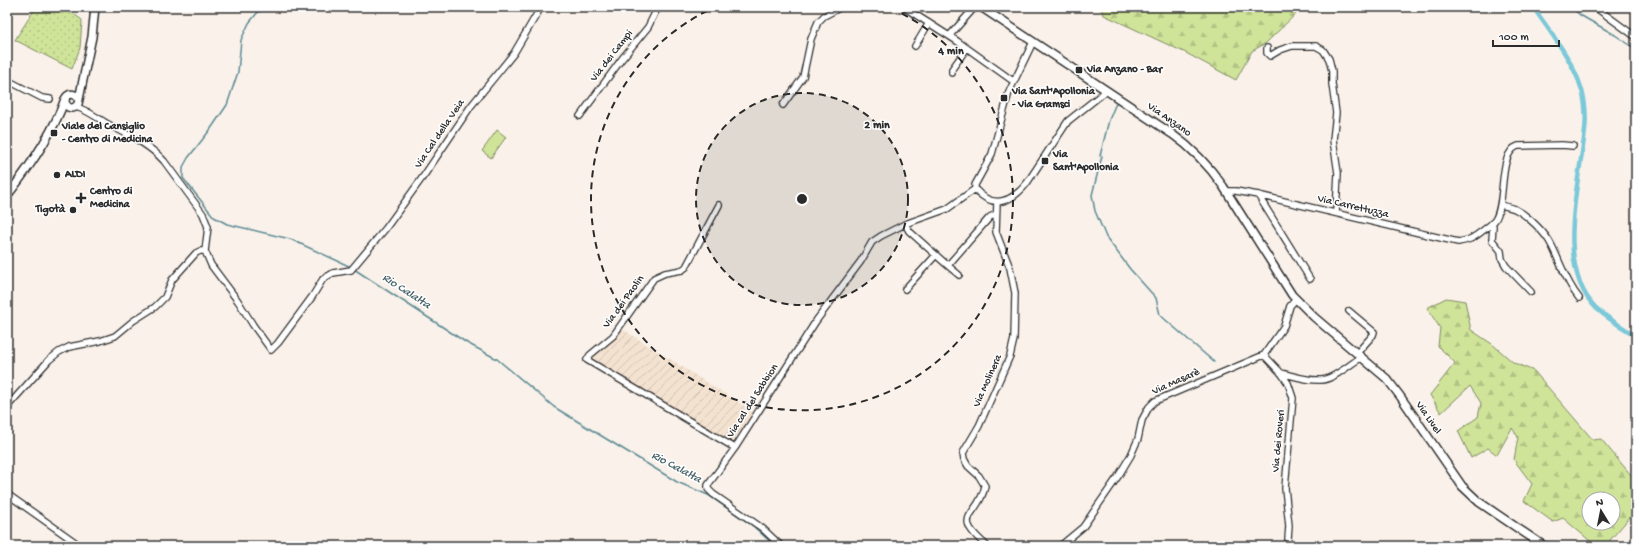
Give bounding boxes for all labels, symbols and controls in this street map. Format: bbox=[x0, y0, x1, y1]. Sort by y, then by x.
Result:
scale bar bbox=[1493, 22, 1559, 48]
street label: Via dei Campi bbox=[588, 28, 636, 85]
text: 100 m bbox=[1498, 31, 1529, 45]
text: 4 min bbox=[937, 45, 964, 59]
place label: Via Anzano - Bar bbox=[1086, 64, 1163, 76]
marker: Via Anzano - Bar bbox=[1074, 65, 1084, 75]
place label: Via Sant'Apollonia - Via Gramsci bbox=[1011, 85, 1096, 111]
marker: Via Sant'Apollonia - Via Gramsci bbox=[999, 93, 1009, 103]
street label: Via Cal della Veia bbox=[412, 97, 468, 171]
street label: Via Anzano bbox=[1144, 100, 1193, 140]
text: 2 min bbox=[864, 119, 890, 133]
place label: Viale del Cansiglio - Centro di Medicina bbox=[61, 121, 154, 146]
marker: Viale del Cansiglio - Centro di Medicina bbox=[49, 128, 59, 138]
place label: Via Sant'Apollonia bbox=[1052, 149, 1119, 174]
marker: Via Sant'Apollonia bbox=[1040, 156, 1050, 166]
place label: ALDI bbox=[64, 169, 86, 181]
marker: ALDI bbox=[52, 170, 62, 180]
place label: Centro di Medicina bbox=[89, 185, 133, 211]
marker: Centro di Medicina bbox=[75, 192, 87, 204]
centre of rings bbox=[795, 192, 809, 206]
street label: Via Carrettuzza bbox=[1315, 193, 1391, 221]
place label: Tigotà bbox=[35, 203, 66, 217]
marker: Tigotà bbox=[68, 205, 78, 215]
water label: Rio Calalta bbox=[379, 271, 434, 313]
street label: Via dei Paolin bbox=[600, 273, 648, 332]
street label: Via Molinera bbox=[971, 352, 1005, 410]
street label: Via cal del Sabbion bbox=[724, 361, 782, 441]
street label: Via Masarè bbox=[1149, 366, 1202, 398]
street label: Via Livel bbox=[1412, 399, 1444, 437]
street label: Via dei Roveri bbox=[1270, 409, 1288, 474]
water label: Rio Calalta bbox=[649, 449, 705, 488]
north arrow bbox=[1581, 491, 1621, 531]
text: N bbox=[1595, 497, 1604, 510]

